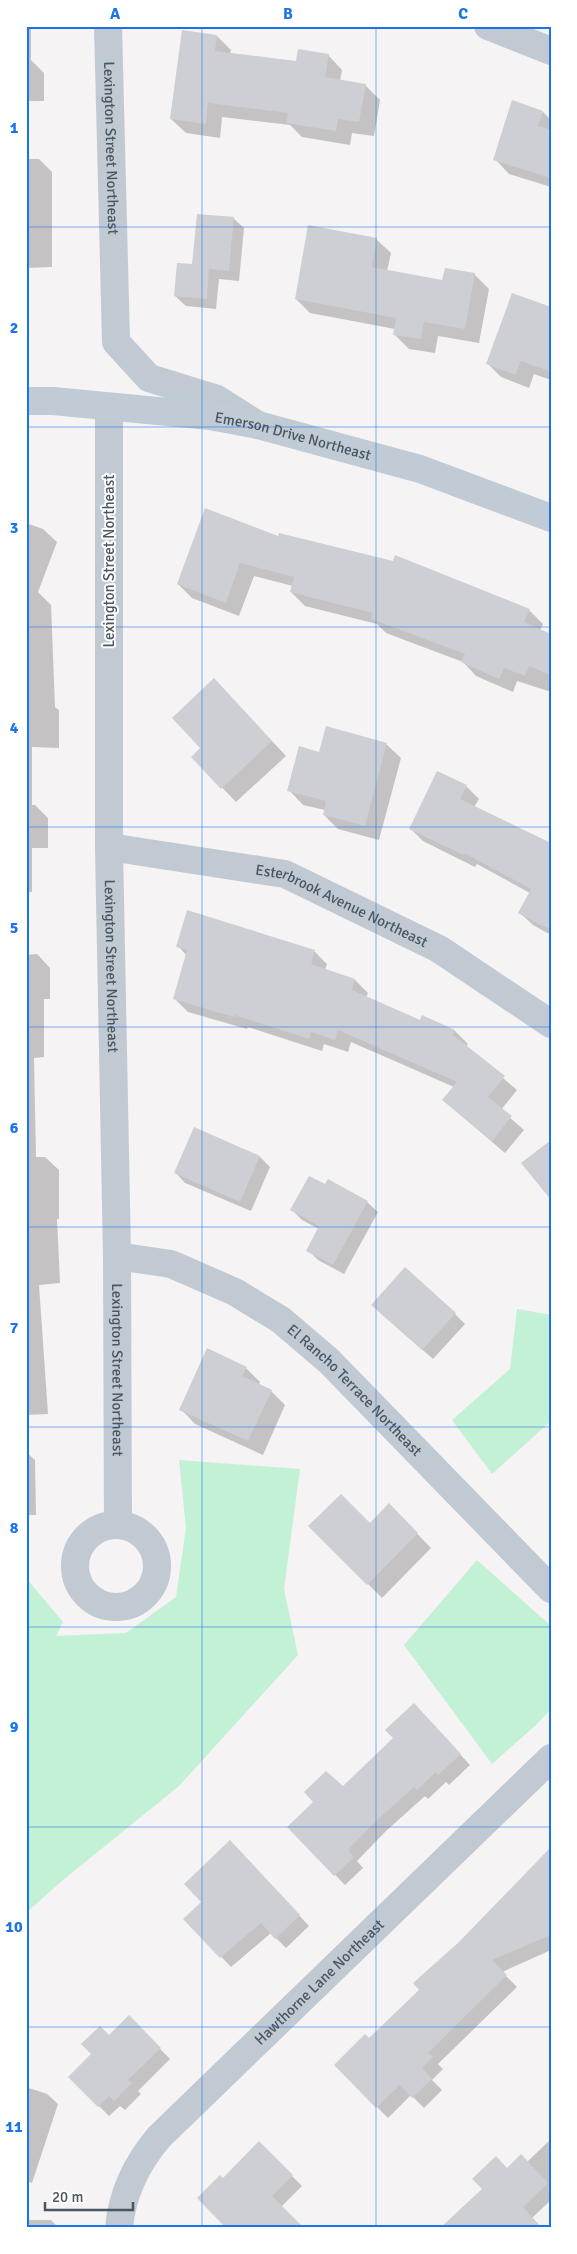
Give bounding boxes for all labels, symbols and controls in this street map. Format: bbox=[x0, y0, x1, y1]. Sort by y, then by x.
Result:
text: A bbox=[110, 4, 121, 24]
text: B bbox=[283, 4, 293, 24]
text: C bbox=[458, 4, 468, 24]
street label: Lexington Street Northeast bbox=[100, 61, 122, 235]
text: 1 bbox=[10, 118, 19, 138]
text: 2 bbox=[10, 318, 18, 338]
street label: Emerson Drive Northeast bbox=[213, 408, 373, 464]
street label: Lexington Street Northeast bbox=[100, 474, 118, 648]
text: 3 bbox=[10, 518, 18, 538]
text: 4 bbox=[10, 718, 19, 738]
street label: Esterbrook Avenue Northeast bbox=[254, 861, 431, 951]
street label: Lexington Street Northeast bbox=[101, 879, 122, 1053]
text: 5 bbox=[10, 918, 18, 938]
text: 6 bbox=[10, 1118, 19, 1138]
street label: Lexington Street Northeast bbox=[108, 1283, 127, 1457]
text: 7 bbox=[10, 1318, 19, 1338]
street label: El Rancho Terrace Northeast bbox=[283, 1320, 426, 1460]
text: 8 bbox=[10, 1518, 19, 1538]
text: 9 bbox=[10, 1717, 19, 1737]
street label: Hawthorne Lane Northeast bbox=[251, 1915, 388, 2049]
text: 10 bbox=[5, 1917, 23, 1937]
text: 11 bbox=[5, 2117, 23, 2137]
scale bar bbox=[45, 2179, 132, 2211]
text: 20 m bbox=[52, 2188, 83, 2206]

